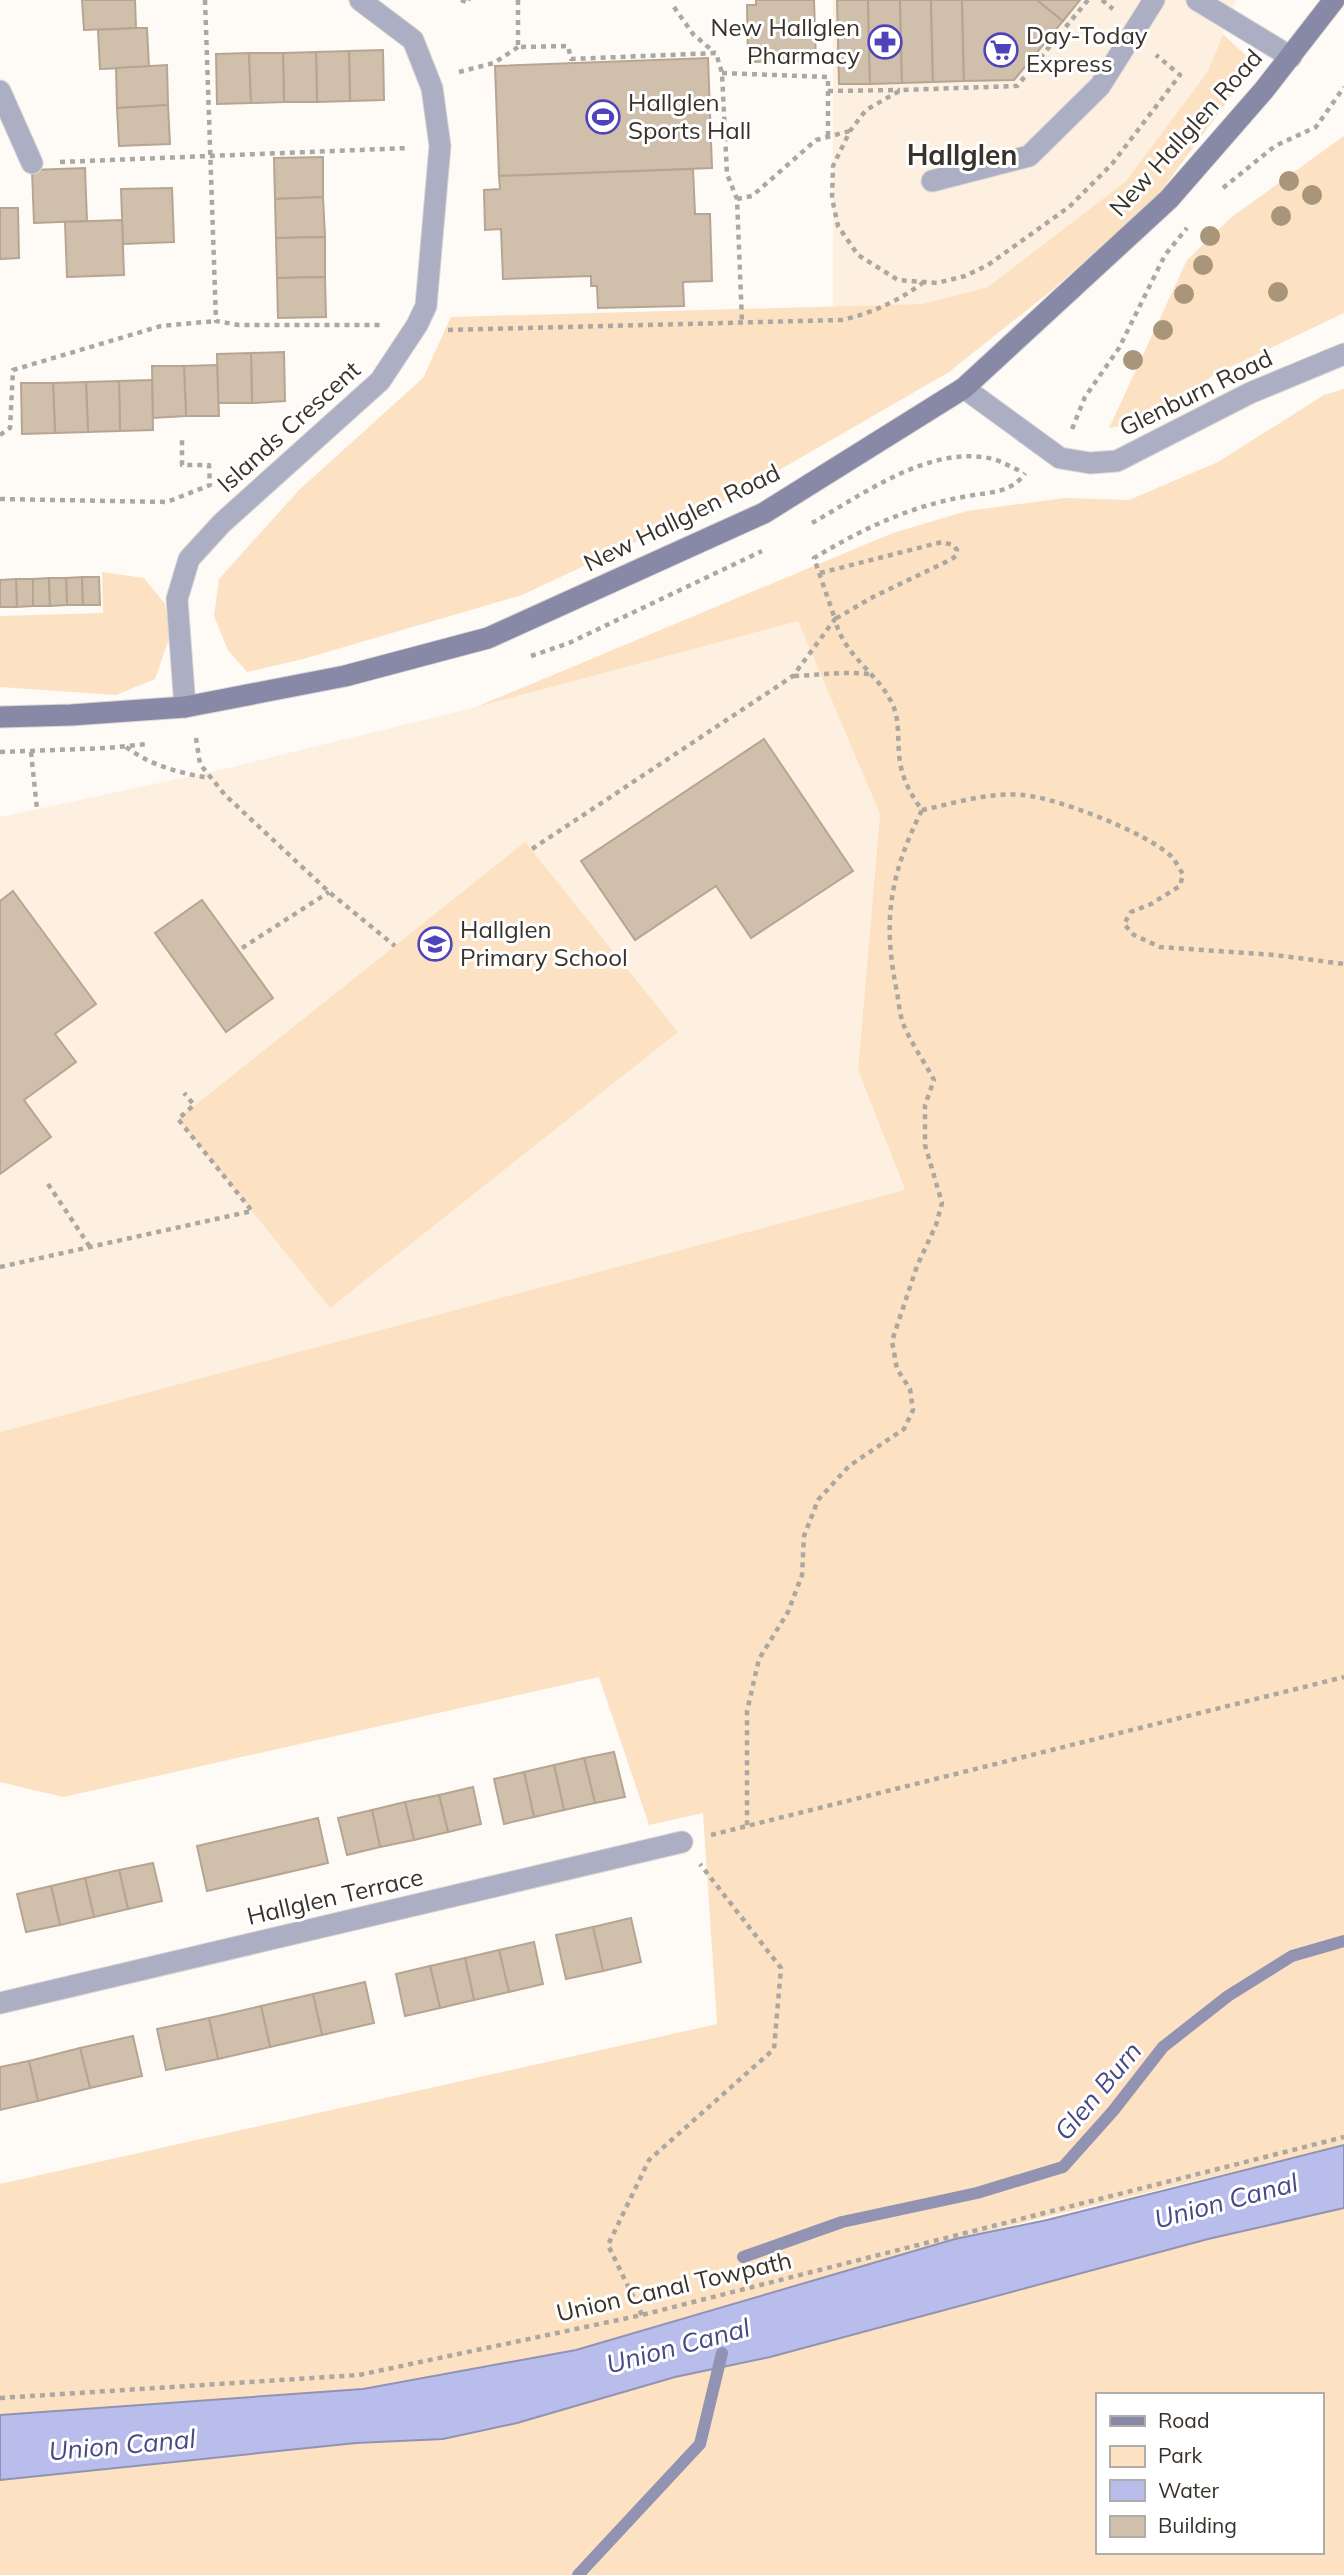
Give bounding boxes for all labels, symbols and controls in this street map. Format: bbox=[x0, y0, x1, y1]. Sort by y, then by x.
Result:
place label: New Hallglen Pharmacy bbox=[711, 12, 860, 70]
place label: Day-Today Express bbox=[1026, 20, 1148, 78]
pharmacy icon: New Hallglen Pharmacy bbox=[866, 23, 904, 61]
supermarket icon: Day-Today Express bbox=[982, 31, 1020, 69]
street label: New Hallglen Road bbox=[1102, 43, 1268, 222]
place label: Hallglen Sports Hall bbox=[628, 87, 751, 145]
sports icon: Hallglen Sports Hall bbox=[584, 98, 622, 136]
district label: Hallglen bbox=[907, 137, 1017, 172]
street label: Glenburn Road bbox=[1114, 342, 1277, 442]
street label: Islands Crescent bbox=[211, 354, 366, 498]
street label: New Hallglen Road bbox=[579, 457, 785, 578]
place label: Hallglen Primary School bbox=[460, 914, 628, 972]
school or university icon: Hallglen Primary School bbox=[416, 925, 454, 963]
street label: Hallglen Terrace bbox=[244, 1861, 426, 1931]
water label: Glen Burn bbox=[1047, 2035, 1148, 2147]
water label: Union Canal bbox=[1150, 2165, 1302, 2236]
street label: Union Canal Towpath bbox=[553, 2244, 794, 2328]
water label: Union Canal bbox=[602, 2310, 754, 2381]
legend bbox=[1096, 2393, 1323, 2554]
text: Road bbox=[1158, 2407, 1209, 2433]
water label: Union Canal bbox=[47, 2422, 198, 2467]
text: Park bbox=[1158, 2442, 1202, 2468]
text: Water bbox=[1158, 2477, 1219, 2503]
text: Building bbox=[1158, 2512, 1237, 2538]

